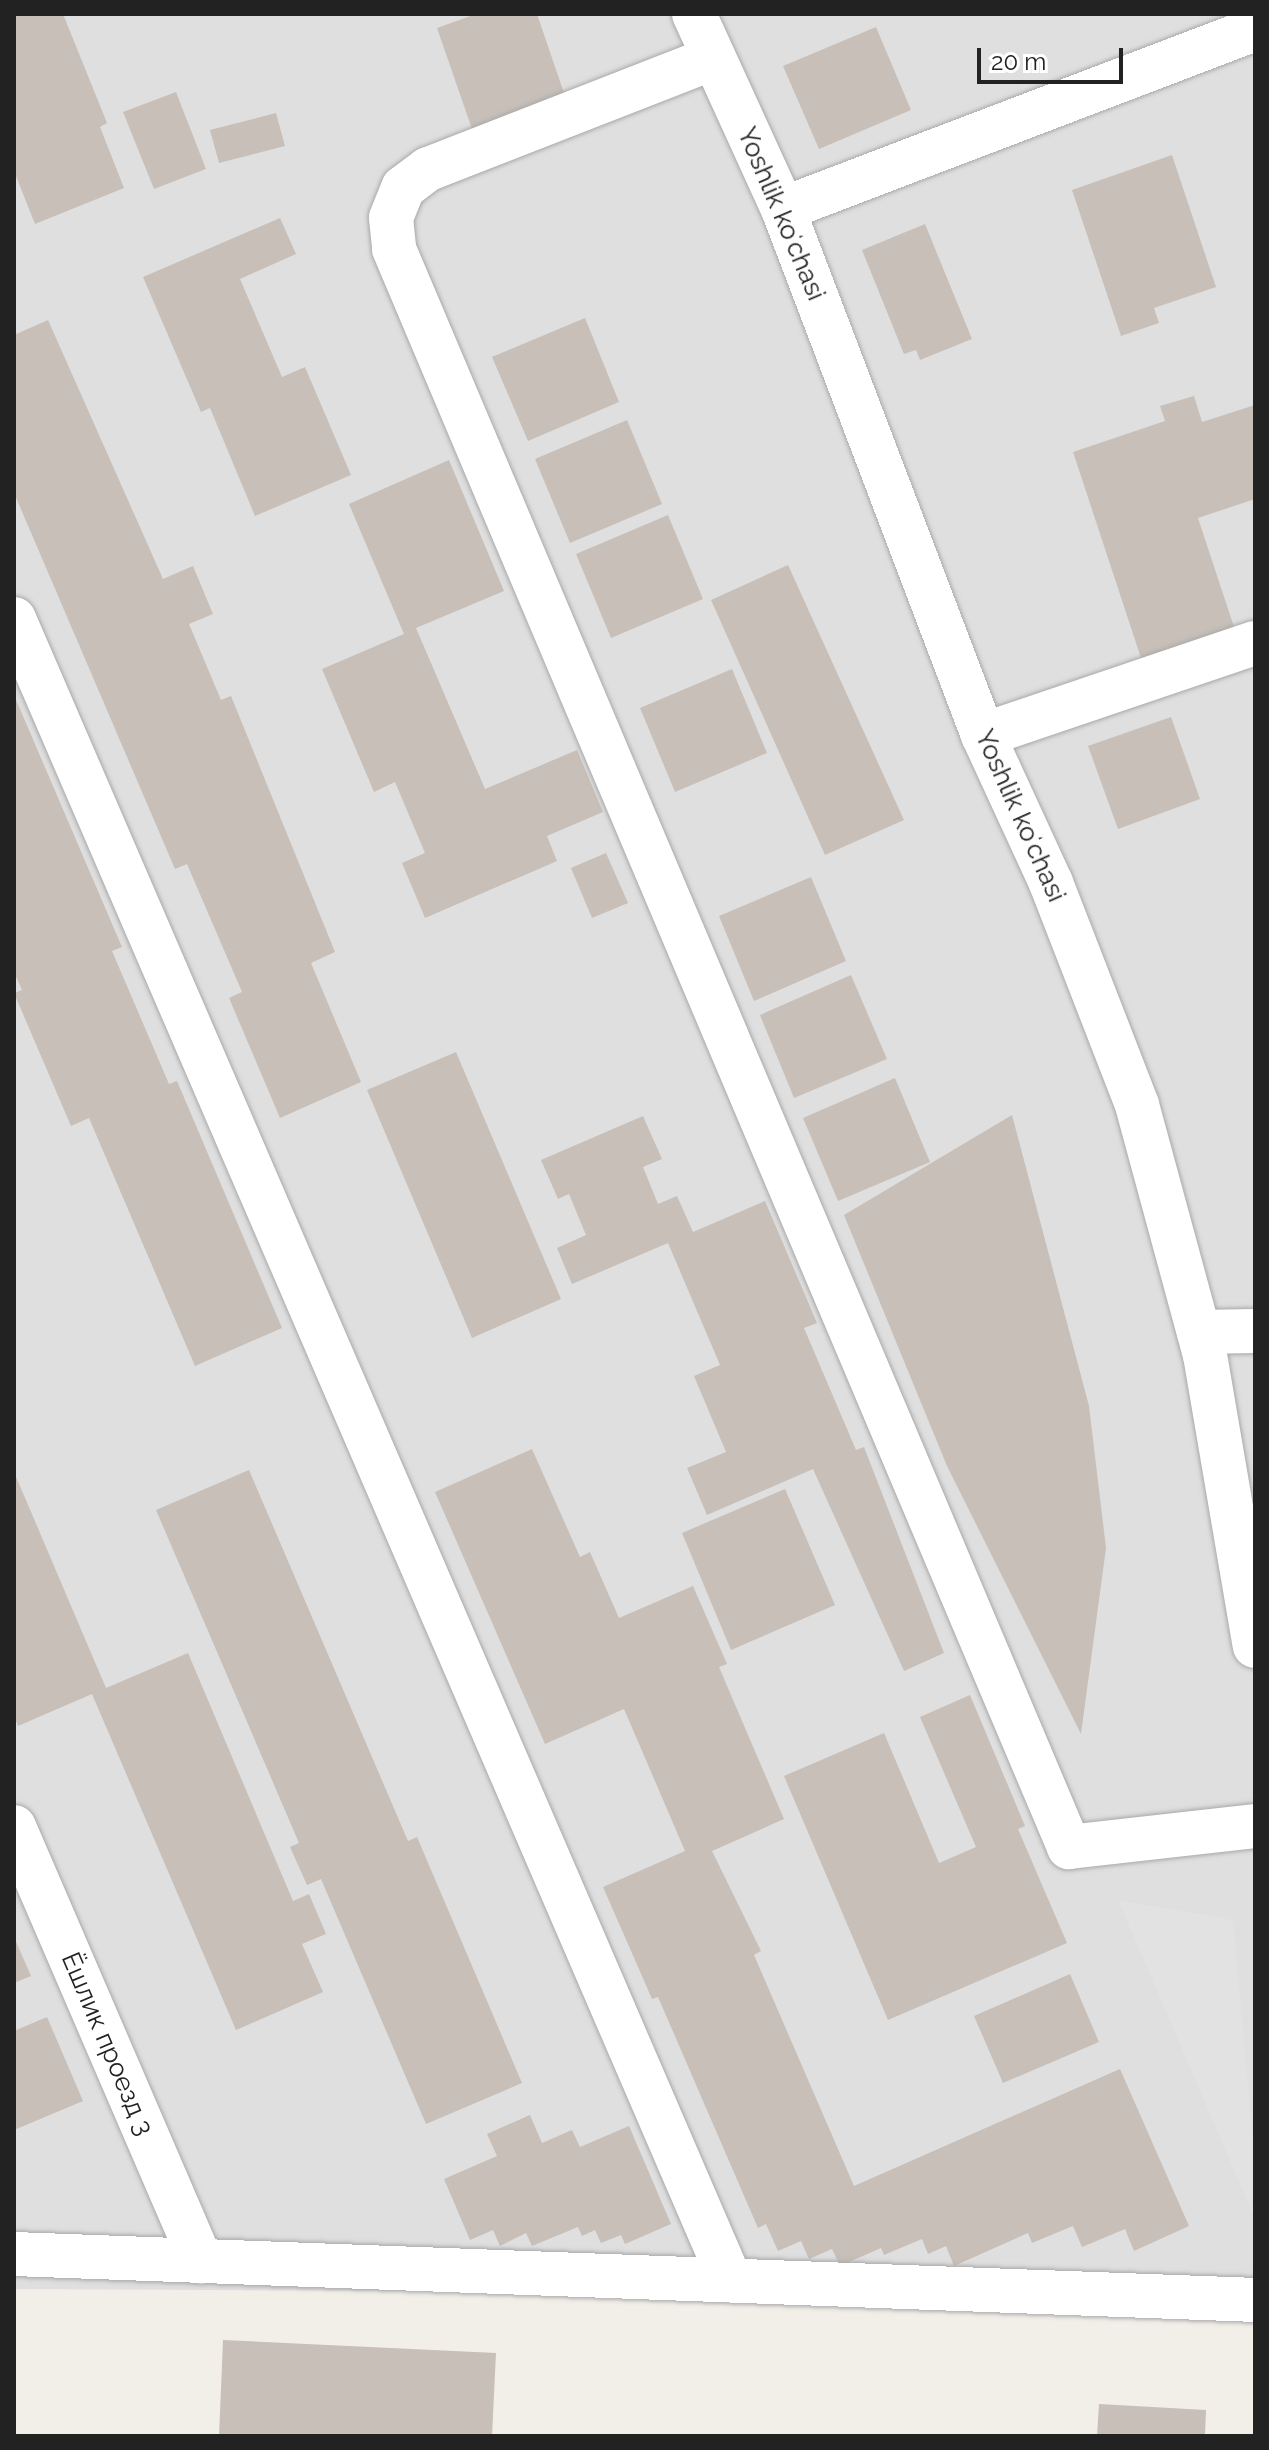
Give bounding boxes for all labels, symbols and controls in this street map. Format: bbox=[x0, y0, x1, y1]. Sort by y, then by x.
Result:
scale bar bbox=[981, 32, 1127, 82]
text: 20 m bbox=[991, 47, 1046, 76]
street label: Yoshlik koʻchasi bbox=[730, 123, 832, 305]
street label: Yoshlik koʻchasi bbox=[968, 725, 1072, 907]
street label: Ёшлик проезд 3 bbox=[54, 1948, 160, 2140]

